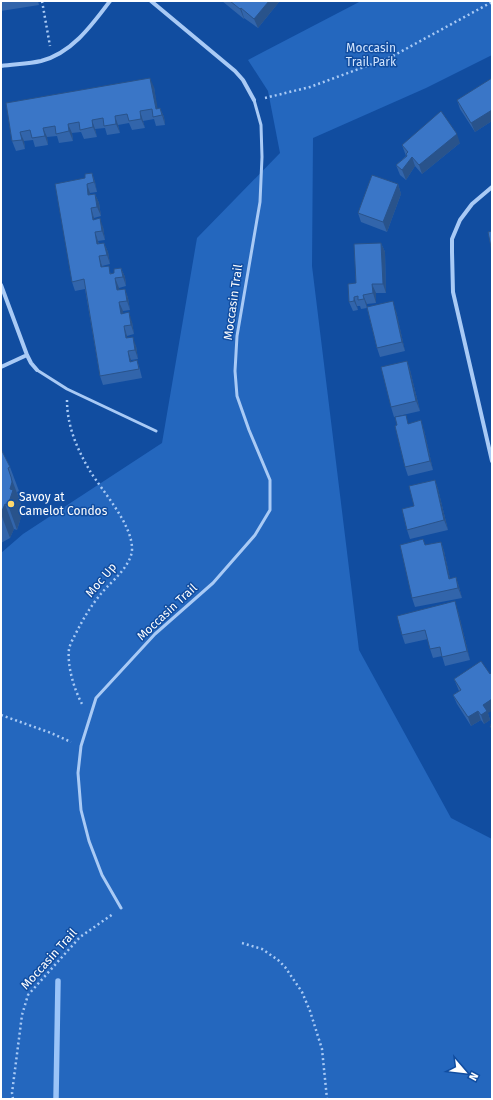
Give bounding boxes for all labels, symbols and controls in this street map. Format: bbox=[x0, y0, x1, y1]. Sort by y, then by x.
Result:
park label: Moccasin Trail Park bbox=[346, 41, 397, 69]
street label: Moccasin Trail bbox=[221, 263, 245, 341]
place label: Savoy at Camelot Condos bbox=[19, 490, 108, 518]
marker: Savoy at Camelot Condos bbox=[6, 499, 16, 509]
street label: Moc Up bbox=[83, 560, 119, 600]
street label: Moccasin Trail bbox=[134, 580, 200, 643]
street label: Moccasin Trail bbox=[18, 926, 80, 992]
north arrow bbox=[445, 1052, 485, 1092]
text: N bbox=[466, 1070, 481, 1083]

